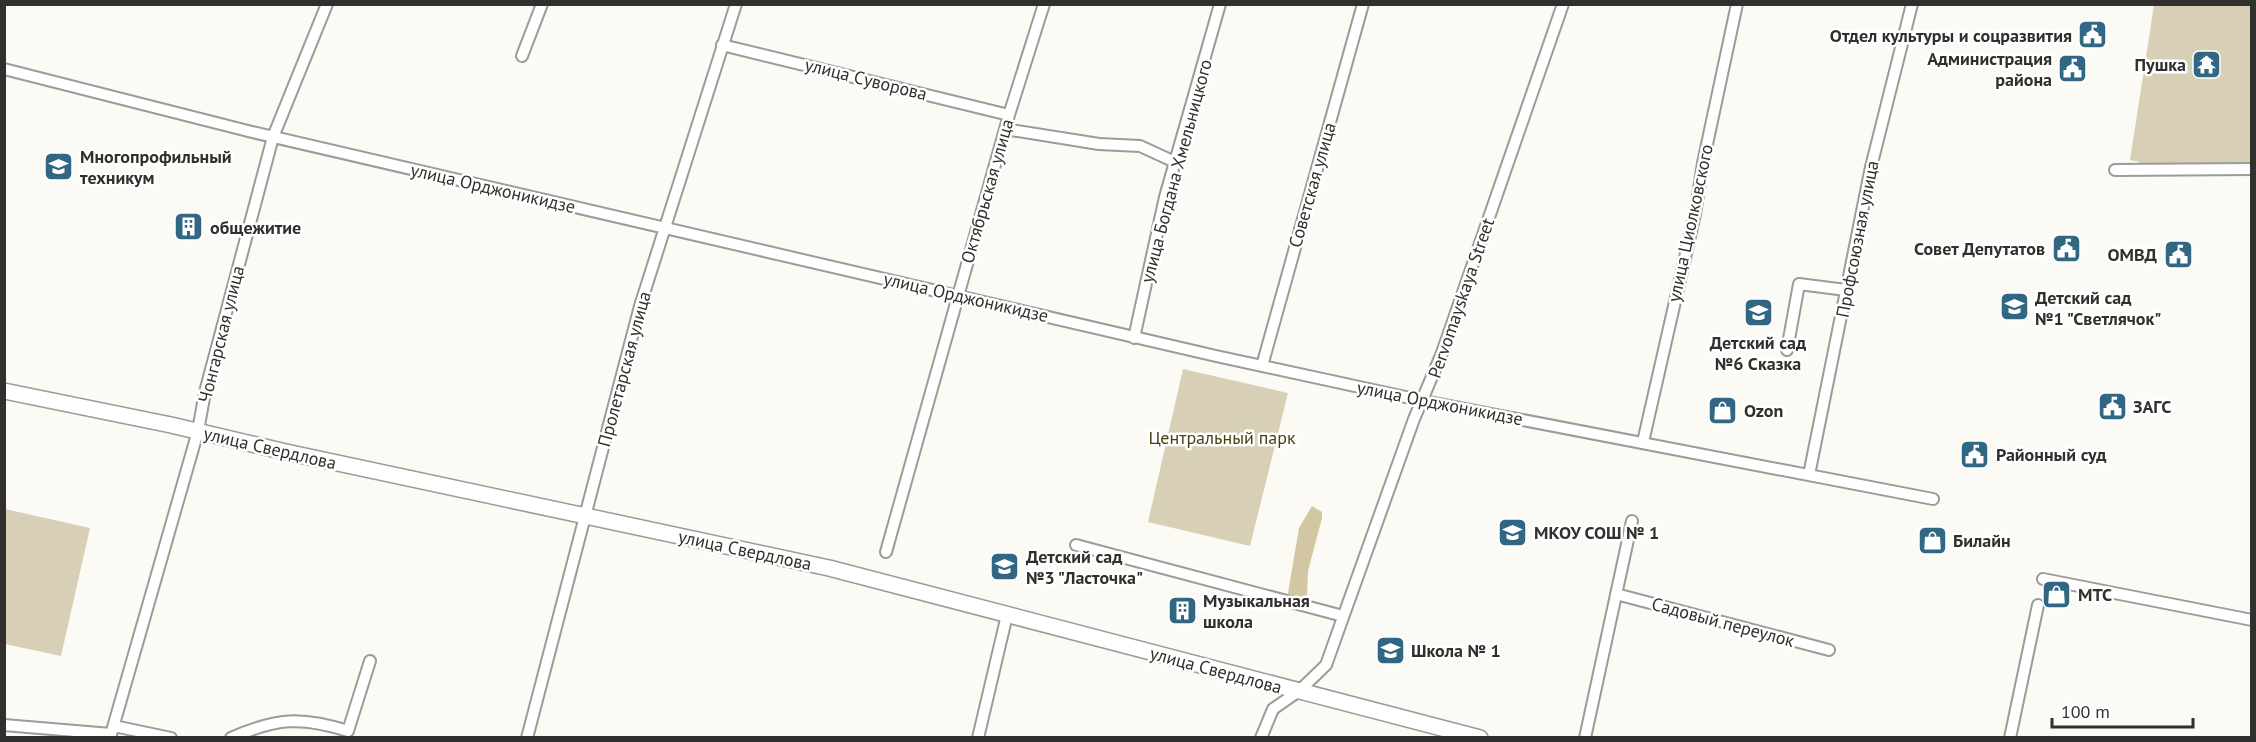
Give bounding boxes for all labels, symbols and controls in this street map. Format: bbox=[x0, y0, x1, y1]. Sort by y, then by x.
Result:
public building icon: Отдел культуры и соцразвития bbox=[2077, 19, 2109, 51]
place label: Отдел культуры и соцразвития bbox=[1830, 24, 2072, 47]
place label: Администрация района bbox=[1927, 47, 2052, 91]
temple icon: Пушка bbox=[2191, 48, 2223, 80]
public building icon: Администрация района bbox=[2057, 52, 2089, 84]
street label: улица Суворова bbox=[803, 53, 929, 105]
place label: Пушка bbox=[2135, 53, 2186, 76]
street label: улица Богдана Хмельницкого bbox=[1135, 57, 1217, 285]
street label: Октябрьская улица bbox=[955, 116, 1019, 266]
street label: Советская улица bbox=[1283, 120, 1341, 250]
street label: улица Циолковского bbox=[1662, 142, 1718, 304]
place label: Многопрофильный техникум bbox=[80, 145, 232, 189]
school or university icon: Многопрофильный техникум bbox=[43, 150, 75, 182]
street label: улица Орджоникидзе bbox=[408, 158, 578, 218]
street label: Профсоюзная улица bbox=[1830, 158, 1884, 320]
building icon: общежитие bbox=[173, 211, 205, 243]
street label: Pervomayskaya Street bbox=[1423, 215, 1499, 381]
place label: общежитие bbox=[210, 216, 301, 239]
public building icon: Совет Депутатов bbox=[2050, 232, 2082, 264]
place label: Совет Депутатов bbox=[1914, 237, 2045, 260]
public building icon: ОМВД bbox=[2162, 238, 2194, 270]
place label: ОМВД bbox=[2107, 243, 2158, 266]
street label: Чонгарская улица bbox=[193, 263, 249, 405]
street label: улица Орджоникидзе bbox=[881, 267, 1051, 327]
place label: Детский сад №1 "Светлячок" bbox=[2035, 286, 2162, 330]
street label: Пролетарская улица bbox=[592, 289, 656, 449]
school or university icon: Детский сад №1 "Светлячок" bbox=[1998, 291, 2030, 323]
school or university icon: Детский сад №6 Сказка bbox=[1742, 297, 1774, 329]
place label: Детский сад №6 Сказка bbox=[1710, 331, 1806, 375]
street label: улица Орджоникидзе bbox=[1355, 376, 1525, 430]
public building icon: ЗАГС bbox=[2096, 390, 2128, 422]
shop icon: Ozon bbox=[1707, 394, 1739, 426]
place label: ЗАГС bbox=[2133, 395, 2171, 418]
place label: Ozon bbox=[1744, 399, 1783, 422]
street label: улица Свердлова bbox=[201, 422, 339, 474]
park label: Центральный парк bbox=[1148, 426, 1296, 449]
public building icon: Районный суд bbox=[1959, 438, 1991, 470]
place label: Районный суд bbox=[1996, 443, 2106, 466]
school or university icon: МКОУ СОШ № 1 bbox=[1497, 516, 1529, 548]
place label: МКОУ СОШ № 1 bbox=[1534, 521, 1659, 544]
shop icon: Билайн bbox=[1916, 524, 1948, 556]
street label: улица Свердлова bbox=[676, 525, 814, 575]
place label: Билайн bbox=[1953, 529, 2011, 552]
place label: Детский сад №3 "Ласточка" bbox=[1026, 545, 1143, 589]
school or university icon: Детский сад №3 "Ласточка" bbox=[989, 550, 1021, 582]
shop icon: МТС bbox=[2041, 578, 2073, 610]
place label: МТС bbox=[2078, 583, 2112, 606]
place label: Музыкальная школа bbox=[1203, 589, 1310, 633]
street label: Садовый переулок bbox=[1649, 592, 1797, 652]
building icon: Музыкальная школа bbox=[1166, 594, 1198, 626]
school or university icon: Школа № 1 bbox=[1374, 634, 1406, 666]
place label: Школа № 1 bbox=[1411, 639, 1501, 662]
street label: улица Свердлова bbox=[1148, 641, 1284, 699]
scale bar bbox=[2052, 691, 2193, 729]
text: 100 m bbox=[2061, 700, 2110, 723]

